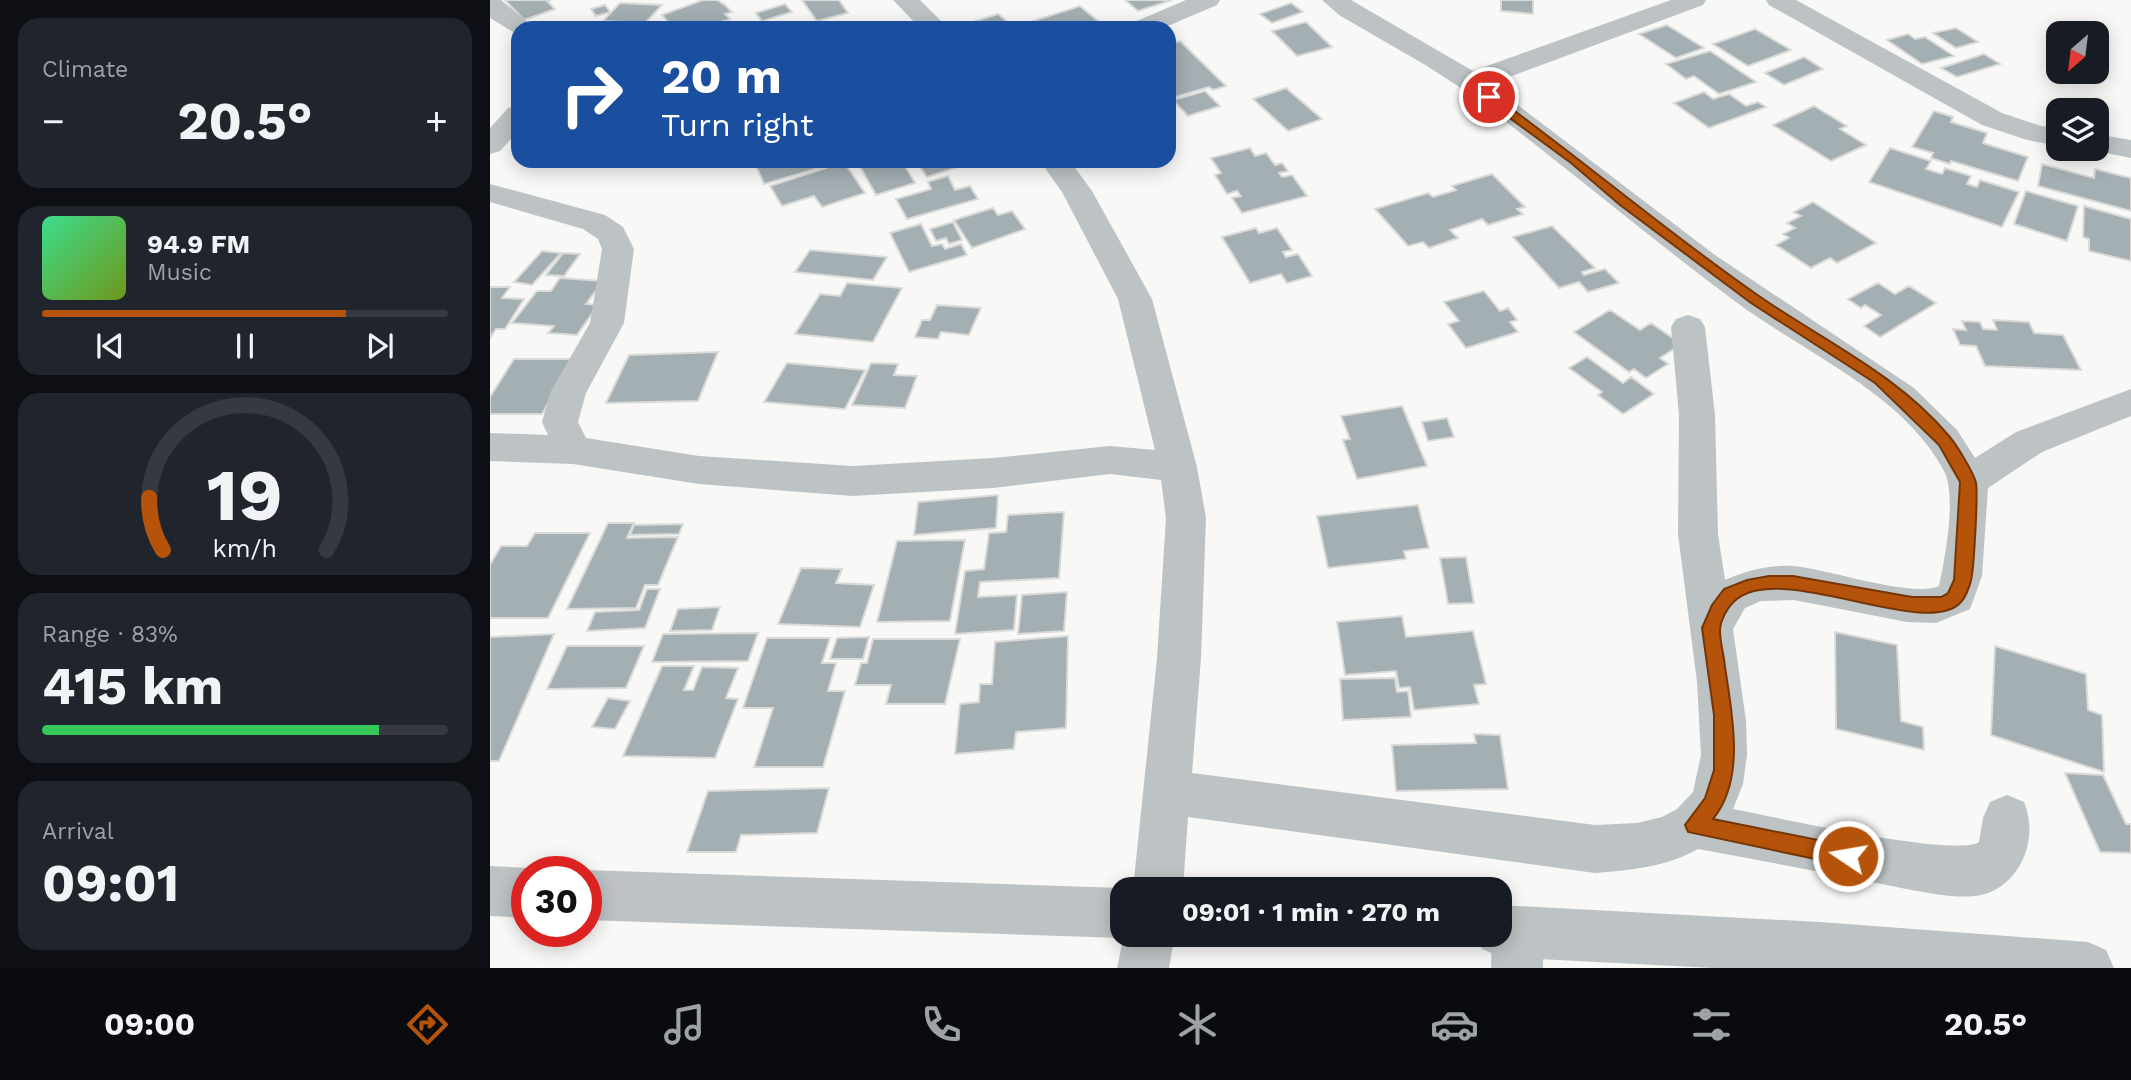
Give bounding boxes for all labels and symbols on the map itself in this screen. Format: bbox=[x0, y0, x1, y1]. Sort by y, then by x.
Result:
north arrow bbox=[2046, 21, 2109, 84]
pin bbox=[1459, 67, 1519, 127]
position arrow bbox=[1811, 819, 1885, 893]
speed limit sign: 30 bbox=[511, 856, 602, 947]

